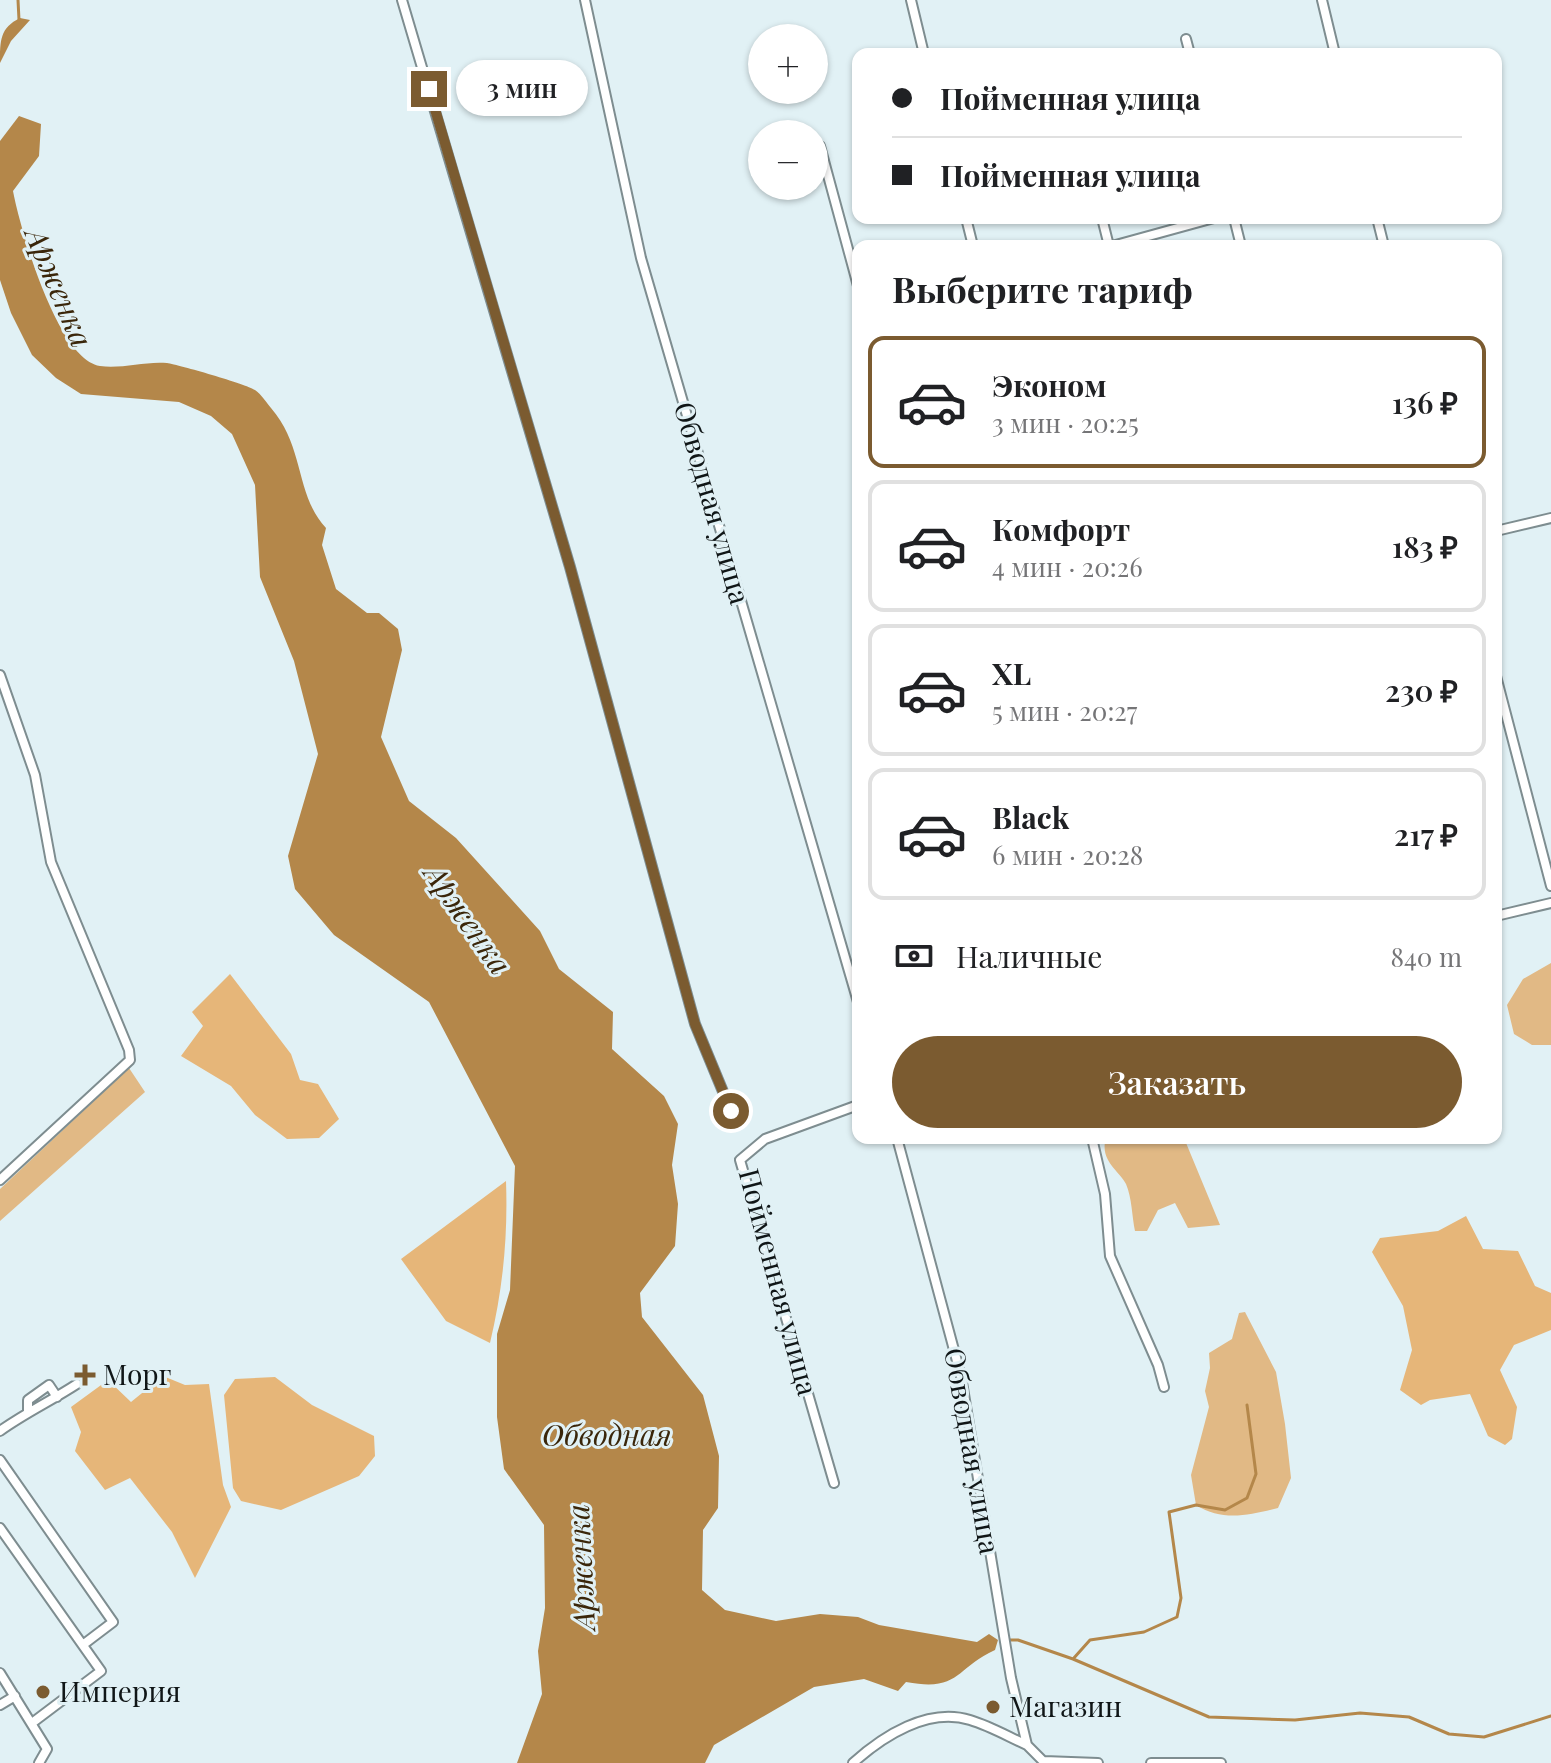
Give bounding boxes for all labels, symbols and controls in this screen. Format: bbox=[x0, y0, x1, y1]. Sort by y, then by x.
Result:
map controls bbox=[748, 24, 828, 200]
button: + bbox=[748, 24, 828, 104]
callout: 3 мин bbox=[457, 61, 589, 117]
text: 3 мин bbox=[487, 70, 557, 105]
route end bbox=[411, 71, 447, 107]
text: Пойменная улица bbox=[940, 78, 1201, 118]
button: − bbox=[748, 120, 828, 200]
text: Пойменная улица bbox=[940, 155, 1201, 195]
water label: Арженка bbox=[16, 219, 103, 353]
text: Выберите тариф bbox=[892, 264, 1193, 312]
text: Эконом bbox=[992, 365, 1107, 405]
icon: car bbox=[896, 366, 968, 438]
text: 136 ₽ bbox=[1392, 382, 1458, 422]
street label: Обводная улица bbox=[667, 397, 760, 608]
text: 3 мин · 20:25 bbox=[992, 405, 1139, 440]
text: Комфорт bbox=[992, 509, 1130, 549]
icon: car bbox=[896, 510, 968, 582]
text: 183 ₽ bbox=[1392, 526, 1458, 566]
text: 4 мин · 20:26 bbox=[992, 549, 1143, 584]
text: XL bbox=[992, 653, 1031, 693]
icon: car bbox=[896, 654, 968, 726]
text: 230 ₽ bbox=[1385, 670, 1458, 710]
text: 5 мин · 20:27 bbox=[992, 693, 1137, 728]
text: Black bbox=[992, 797, 1069, 837]
icon: car bbox=[896, 798, 968, 870]
text: 217 ₽ bbox=[1394, 814, 1458, 854]
text: 6 мин · 20:28 bbox=[992, 837, 1143, 872]
water label: Арженка bbox=[414, 853, 521, 982]
icon: cash bbox=[892, 934, 936, 978]
text: Наличные bbox=[956, 936, 1102, 976]
text: 840 m bbox=[1390, 939, 1462, 974]
button: Заказать bbox=[892, 1036, 1462, 1128]
route start bbox=[713, 1093, 749, 1129]
street label: Пойменная улица bbox=[731, 1164, 828, 1399]
street label: Обводная улица bbox=[937, 1345, 1010, 1557]
place label: Морг bbox=[103, 1355, 172, 1392]
marker: Морг bbox=[74, 1364, 96, 1386]
water label: Обводная bbox=[542, 1414, 672, 1454]
water label: Арженка bbox=[557, 1503, 603, 1634]
place label: Империя bbox=[59, 1672, 181, 1709]
marker: Империя bbox=[34, 1683, 52, 1701]
place label: Магазин bbox=[1009, 1687, 1122, 1724]
marker: Магазин bbox=[984, 1698, 1002, 1716]

